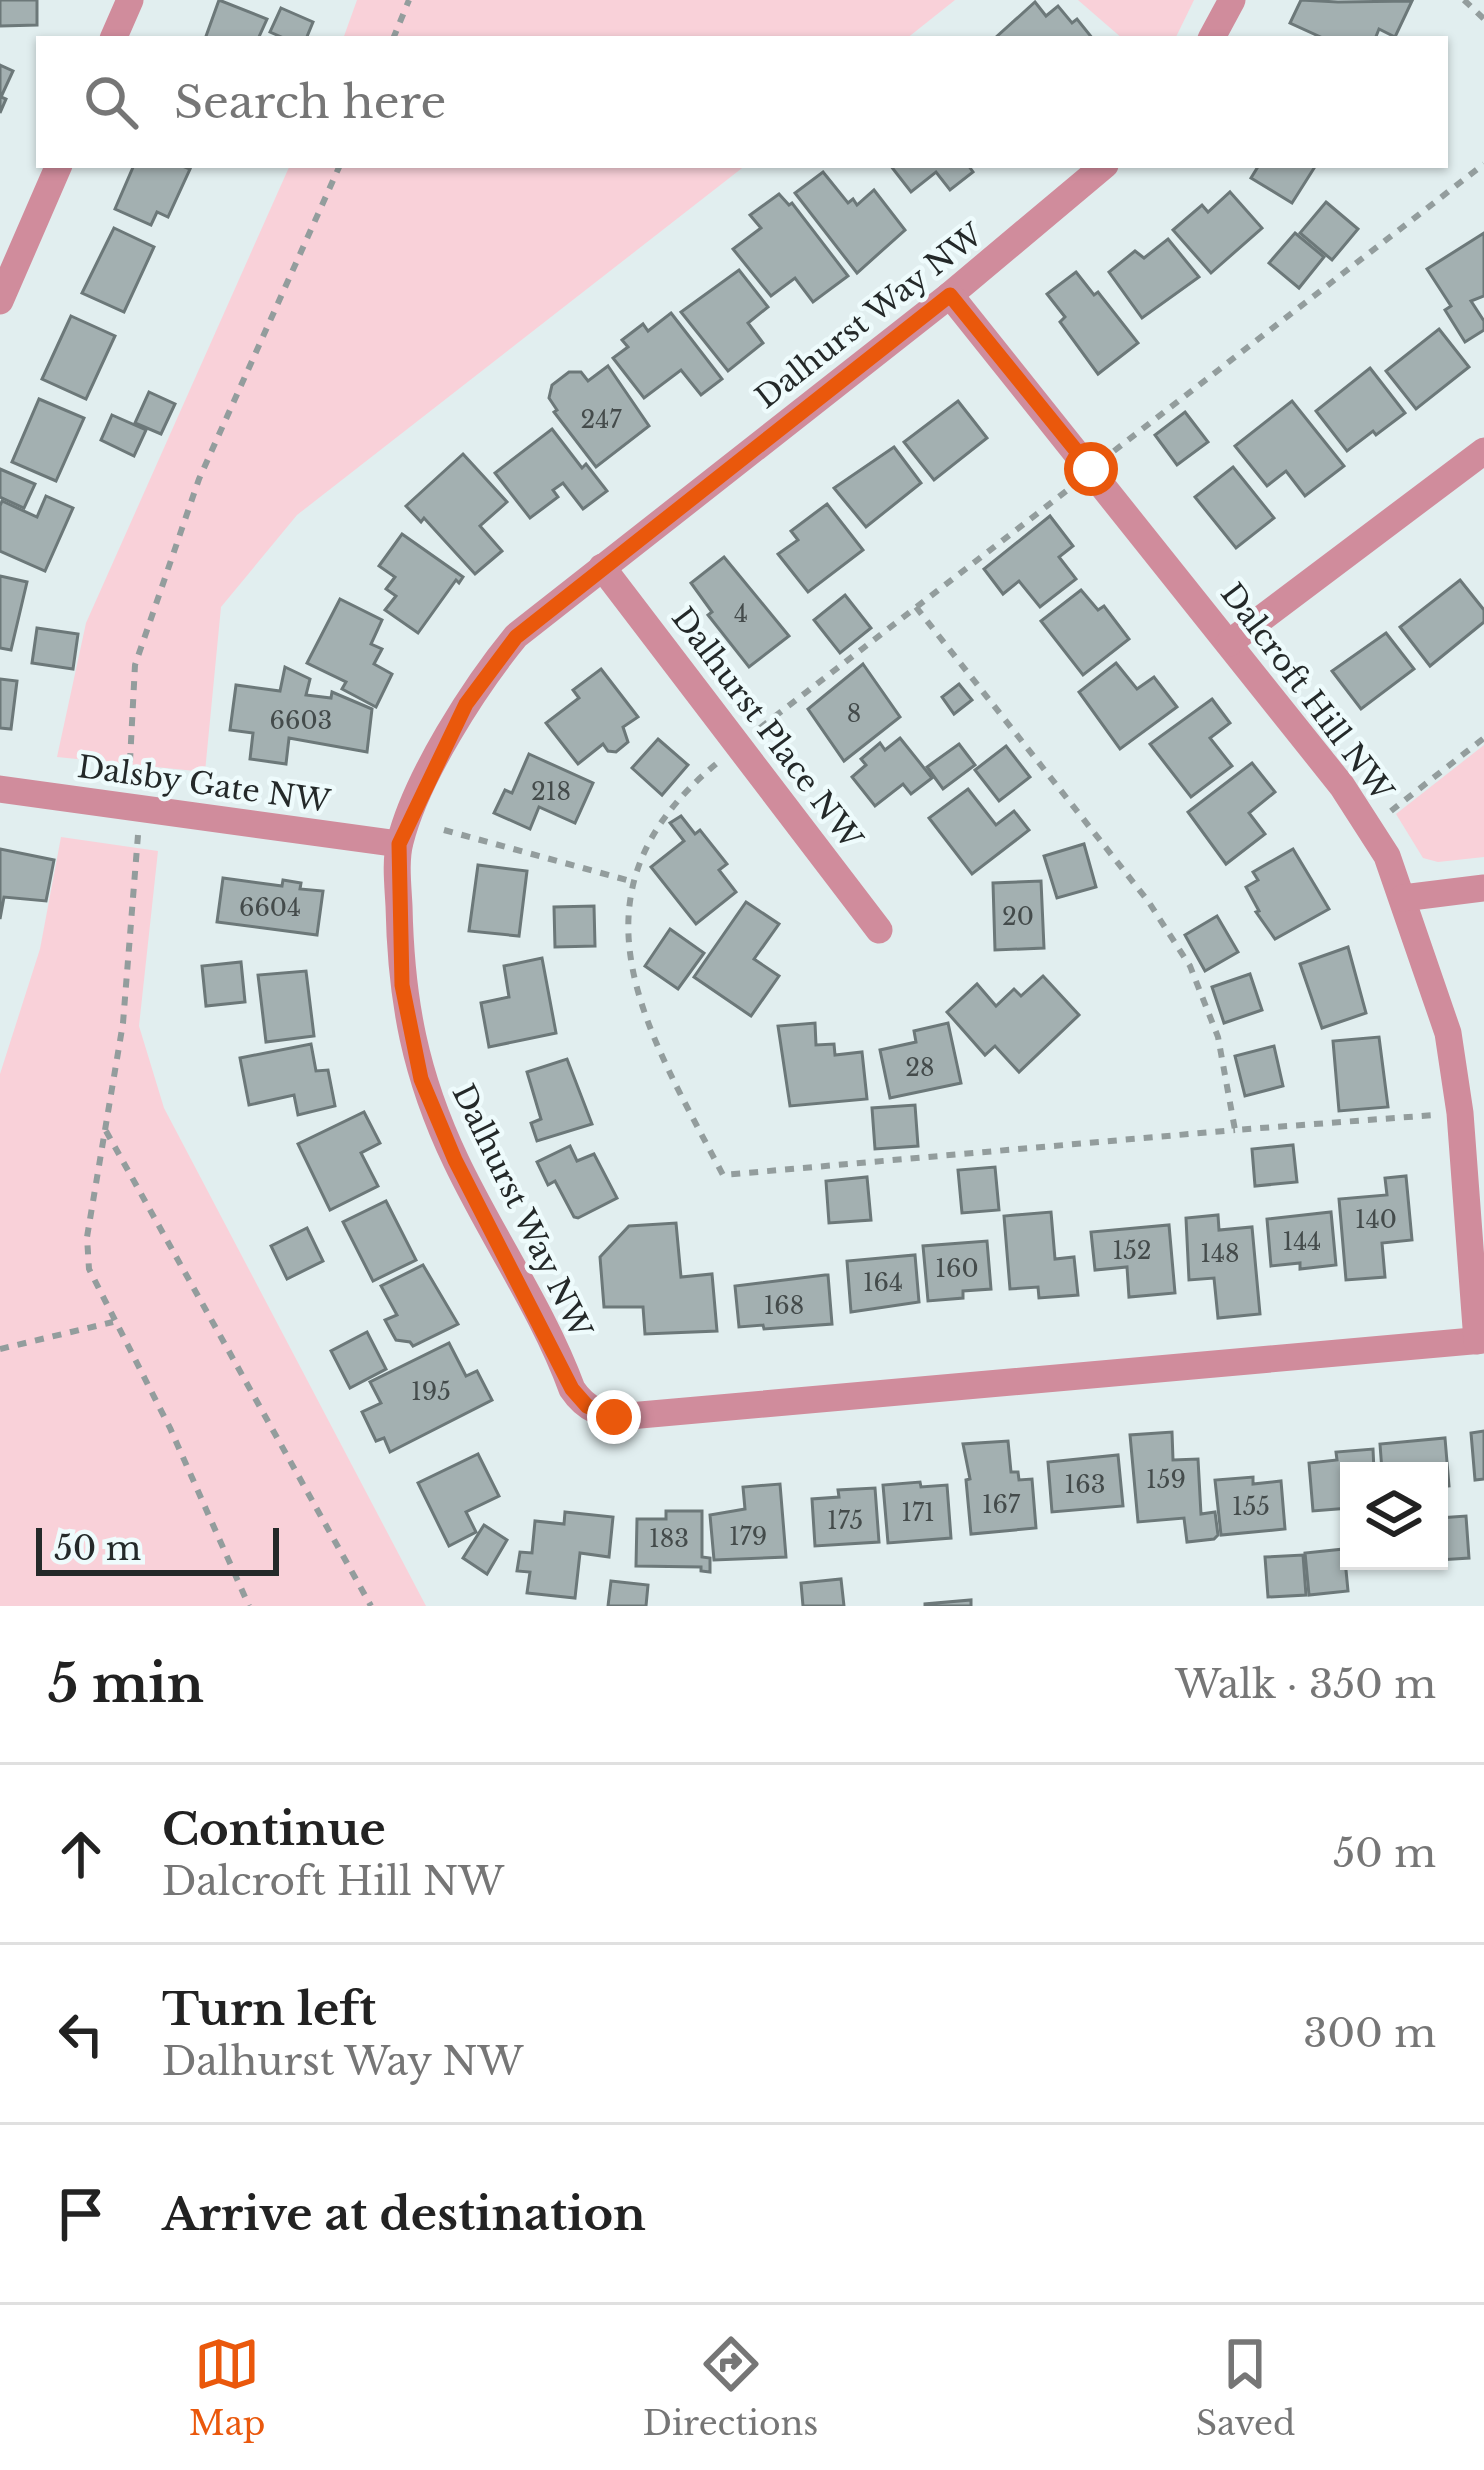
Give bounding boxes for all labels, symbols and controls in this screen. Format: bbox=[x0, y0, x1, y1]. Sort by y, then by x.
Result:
search box bbox=[36, 36, 1448, 168]
icon: search bbox=[78, 69, 144, 135]
text: Search here bbox=[174, 74, 446, 130]
street label: Dalhurst Way NW bbox=[748, 215, 990, 416]
house number: 247 bbox=[581, 405, 622, 434]
route start bbox=[1064, 442, 1118, 496]
street label: Dalcroft Hill NW bbox=[1213, 576, 1401, 809]
house number: 4 bbox=[734, 599, 748, 628]
street label: Dalhurst Place NW bbox=[664, 600, 870, 857]
house number: 8 bbox=[847, 699, 861, 728]
house number: 6603 bbox=[270, 706, 332, 735]
street label: Dalsby Gate NW bbox=[75, 748, 333, 820]
house number: 218 bbox=[531, 777, 571, 806]
house number: 6604 bbox=[239, 893, 301, 922]
house number: 20 bbox=[1002, 902, 1034, 931]
house number: 28 bbox=[905, 1053, 935, 1082]
street label: Dalhurst Way NW bbox=[444, 1078, 600, 1345]
house number: 140 bbox=[1355, 1205, 1397, 1234]
house number: 144 bbox=[1283, 1227, 1321, 1256]
house number: 152 bbox=[1112, 1236, 1152, 1265]
house number: 148 bbox=[1200, 1239, 1240, 1268]
house number: 160 bbox=[935, 1254, 979, 1283]
house number: 164 bbox=[863, 1268, 903, 1297]
house number: 168 bbox=[764, 1291, 804, 1320]
house number: 195 bbox=[411, 1377, 451, 1406]
route end bbox=[587, 1390, 641, 1444]
map controls bbox=[1340, 1462, 1448, 1570]
button: layers bbox=[1340, 1462, 1448, 1570]
house number: 159 bbox=[1146, 1465, 1186, 1494]
house number: 163 bbox=[1065, 1470, 1105, 1499]
house number: 167 bbox=[982, 1490, 1021, 1519]
house number: 155 bbox=[1232, 1492, 1270, 1521]
house number: 171 bbox=[901, 1498, 935, 1527]
house number: 175 bbox=[827, 1506, 863, 1535]
scale bar bbox=[36, 1522, 279, 1575]
house number: 179 bbox=[729, 1522, 767, 1551]
house number: 183 bbox=[649, 1524, 689, 1553]
text: 50 m bbox=[54, 1528, 141, 1569]
text: 5 min bbox=[48, 1653, 204, 1716]
text: Walk · 350 m bbox=[1175, 1660, 1436, 1709]
text: Continue bbox=[162, 1801, 386, 1857]
icon: ahead bbox=[48, 1821, 114, 1887]
text: 50 m bbox=[1333, 1829, 1436, 1878]
text: Dalcroft Hill NW bbox=[162, 1857, 504, 1906]
text: Turn left bbox=[162, 1981, 376, 2037]
icon: left bbox=[48, 2001, 114, 2067]
text: 300 m bbox=[1303, 2009, 1436, 2058]
text: Dalhurst Way NW bbox=[162, 2037, 523, 2086]
icon: arrive bbox=[48, 2181, 114, 2247]
text: Arrive at destination bbox=[162, 2186, 646, 2242]
tab: Map bbox=[189, 2331, 265, 2444]
tab: Directions bbox=[643, 2331, 818, 2444]
tab: Saved bbox=[1196, 2331, 1295, 2444]

